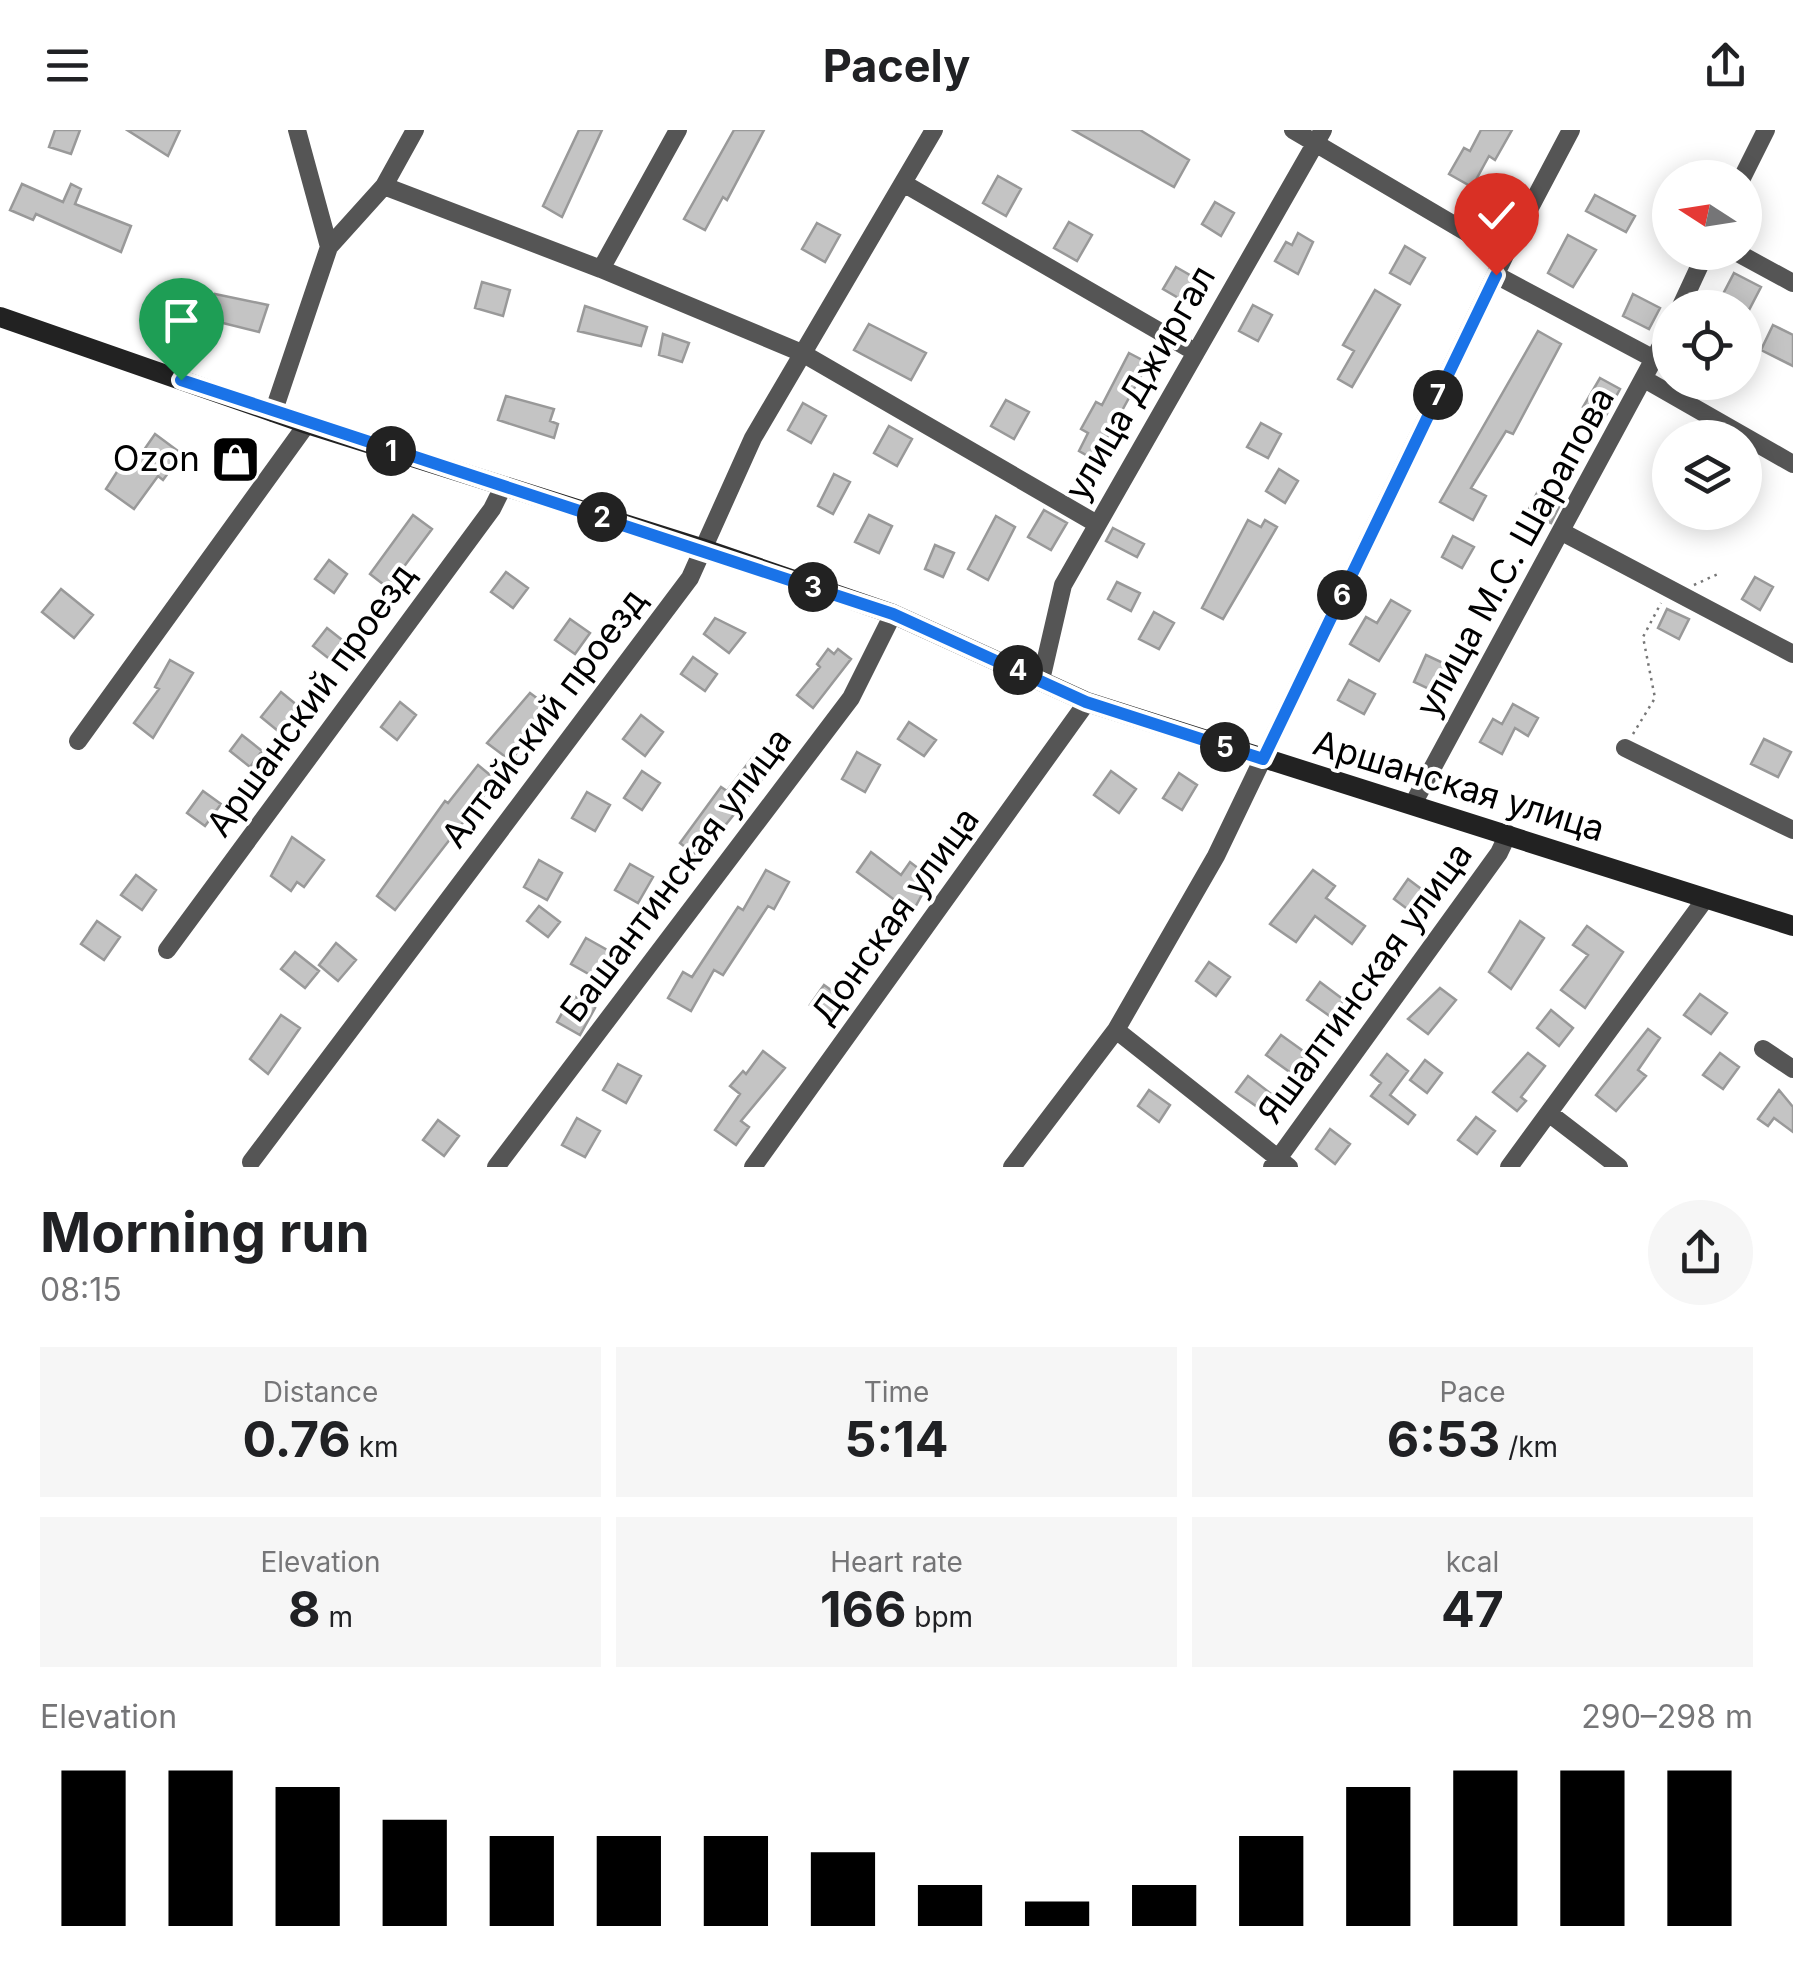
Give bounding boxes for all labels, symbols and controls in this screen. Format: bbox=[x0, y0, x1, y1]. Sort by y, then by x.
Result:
icon: menu bbox=[40, 38, 95, 93]
text: Pacely bbox=[823, 38, 970, 93]
icon: share bbox=[1698, 38, 1753, 93]
north arrow bbox=[1652, 160, 1762, 270]
map controls bbox=[1652, 160, 1762, 530]
pin bbox=[1454, 173, 1539, 276]
icon: check bbox=[1469, 188, 1524, 243]
street label: улица Джиргал bbox=[1055, 258, 1223, 507]
pin bbox=[139, 278, 224, 381]
button: locate bbox=[1652, 290, 1762, 400]
icon: arrive bbox=[154, 293, 209, 348]
pin: 7 bbox=[1413, 370, 1463, 420]
text: 7 bbox=[1430, 378, 1446, 412]
street label: улица М.С. Шарапова bbox=[1406, 379, 1622, 724]
button: layers bbox=[1652, 420, 1762, 530]
pin: 1 bbox=[366, 426, 416, 476]
shop icon: Ozon bbox=[209, 433, 261, 485]
text: 1 bbox=[385, 434, 397, 468]
place label: Ozon bbox=[113, 437, 200, 479]
pin: 2 bbox=[577, 492, 627, 542]
text: 2 bbox=[593, 500, 611, 534]
street label: Аршанский проезд bbox=[197, 555, 423, 844]
pin: 3 bbox=[788, 562, 838, 612]
text: 3 bbox=[804, 570, 822, 604]
pin: 6 bbox=[1317, 570, 1367, 620]
text: 6 bbox=[1333, 578, 1351, 612]
street label: Алтайский проезд bbox=[432, 579, 654, 855]
pin: 4 bbox=[993, 645, 1043, 695]
text: 4 bbox=[1009, 653, 1027, 687]
street label: Башантинская улица bbox=[551, 719, 799, 1030]
street label: Аршанская улица bbox=[1309, 721, 1610, 849]
pin: 5 bbox=[1200, 722, 1250, 772]
text: 5 bbox=[1216, 730, 1234, 764]
street label: Донская улица bbox=[801, 799, 987, 1032]
street label: Яшалтинская улица bbox=[1248, 834, 1480, 1131]
text: Morning run bbox=[40, 1199, 370, 1265]
button: share bbox=[1648, 1200, 1753, 1305]
text: 08:15 bbox=[40, 1270, 122, 1309]
text: Distance bbox=[263, 1375, 378, 1409]
text: Time bbox=[864, 1375, 929, 1409]
text: Pace bbox=[1440, 1375, 1505, 1409]
text: 0.76 bbox=[242, 1409, 351, 1469]
text: 5:14 bbox=[844, 1409, 949, 1469]
text: 6:53 bbox=[1387, 1409, 1500, 1469]
text: km bbox=[351, 1430, 399, 1464]
text: /km bbox=[1500, 1430, 1558, 1464]
text: Elevation bbox=[261, 1545, 380, 1579]
text: Heart rate bbox=[830, 1545, 963, 1579]
text: kcal bbox=[1446, 1545, 1499, 1579]
text: 8 bbox=[288, 1579, 321, 1639]
text: 166 bbox=[820, 1579, 906, 1639]
text: 47 bbox=[1441, 1579, 1504, 1639]
text: m bbox=[321, 1600, 353, 1634]
text: bpm bbox=[906, 1600, 973, 1634]
text: Elevation bbox=[40, 1697, 177, 1736]
text: 290–298 m bbox=[1581, 1697, 1753, 1736]

